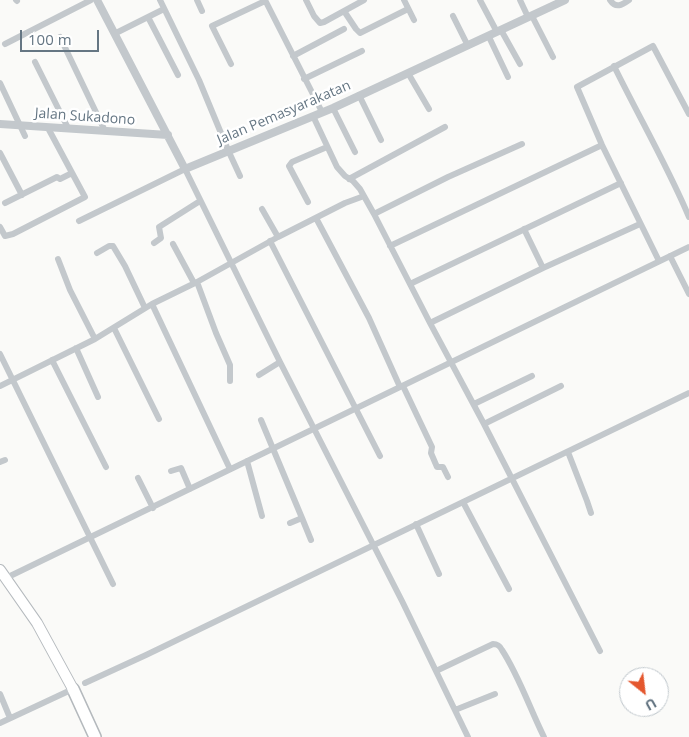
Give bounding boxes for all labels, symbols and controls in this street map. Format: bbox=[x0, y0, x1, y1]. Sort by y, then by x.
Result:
scale bar bbox=[22, 20, 101, 52]
text: 100 m bbox=[28, 29, 72, 49]
street label: Jalan Pemasyarakatan bbox=[215, 77, 353, 149]
street label: Jalan Sukadono bbox=[34, 105, 136, 129]
north arrow bbox=[619, 667, 669, 717]
text: U bbox=[642, 694, 660, 716]

